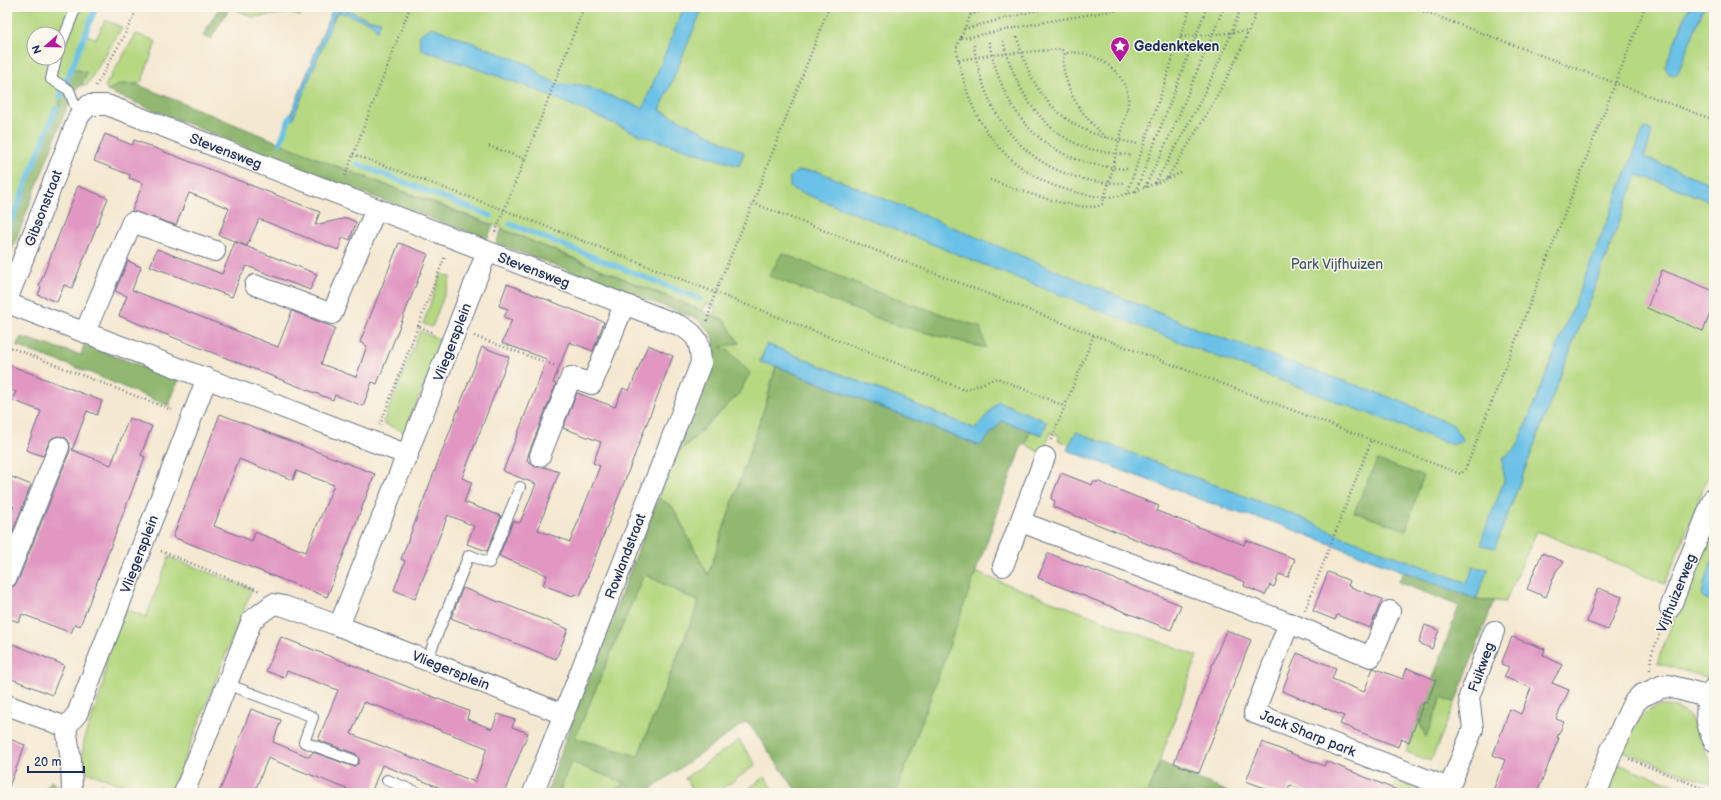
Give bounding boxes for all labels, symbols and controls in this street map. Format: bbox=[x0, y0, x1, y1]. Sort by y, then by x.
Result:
north arrow bbox=[26, 26, 66, 66]
place icon: Gedenkteken bbox=[1109, 35, 1131, 63]
place label: Gedenkteken bbox=[1134, 38, 1220, 55]
text: N bbox=[30, 43, 45, 55]
street label: Stevensweg bbox=[187, 130, 264, 173]
street label: Gibsonstraat bbox=[21, 167, 66, 249]
street label: Stevensweg bbox=[495, 249, 572, 292]
park label: Park Vijfhuizen bbox=[1291, 256, 1383, 273]
street label: Vliegersplein bbox=[430, 301, 475, 384]
street label: Rowlandstraat bbox=[601, 510, 650, 601]
street label: Vliegersplein bbox=[117, 513, 162, 596]
street label: Vijfhuizerweg bbox=[1653, 551, 1700, 635]
street label: Fuikweg bbox=[1465, 640, 1498, 694]
street label: Vliegersplein bbox=[409, 647, 492, 694]
street label: Jack Sharp park bbox=[1257, 707, 1358, 760]
scale bar bbox=[28, 748, 84, 774]
text: 20 m bbox=[34, 755, 61, 770]

